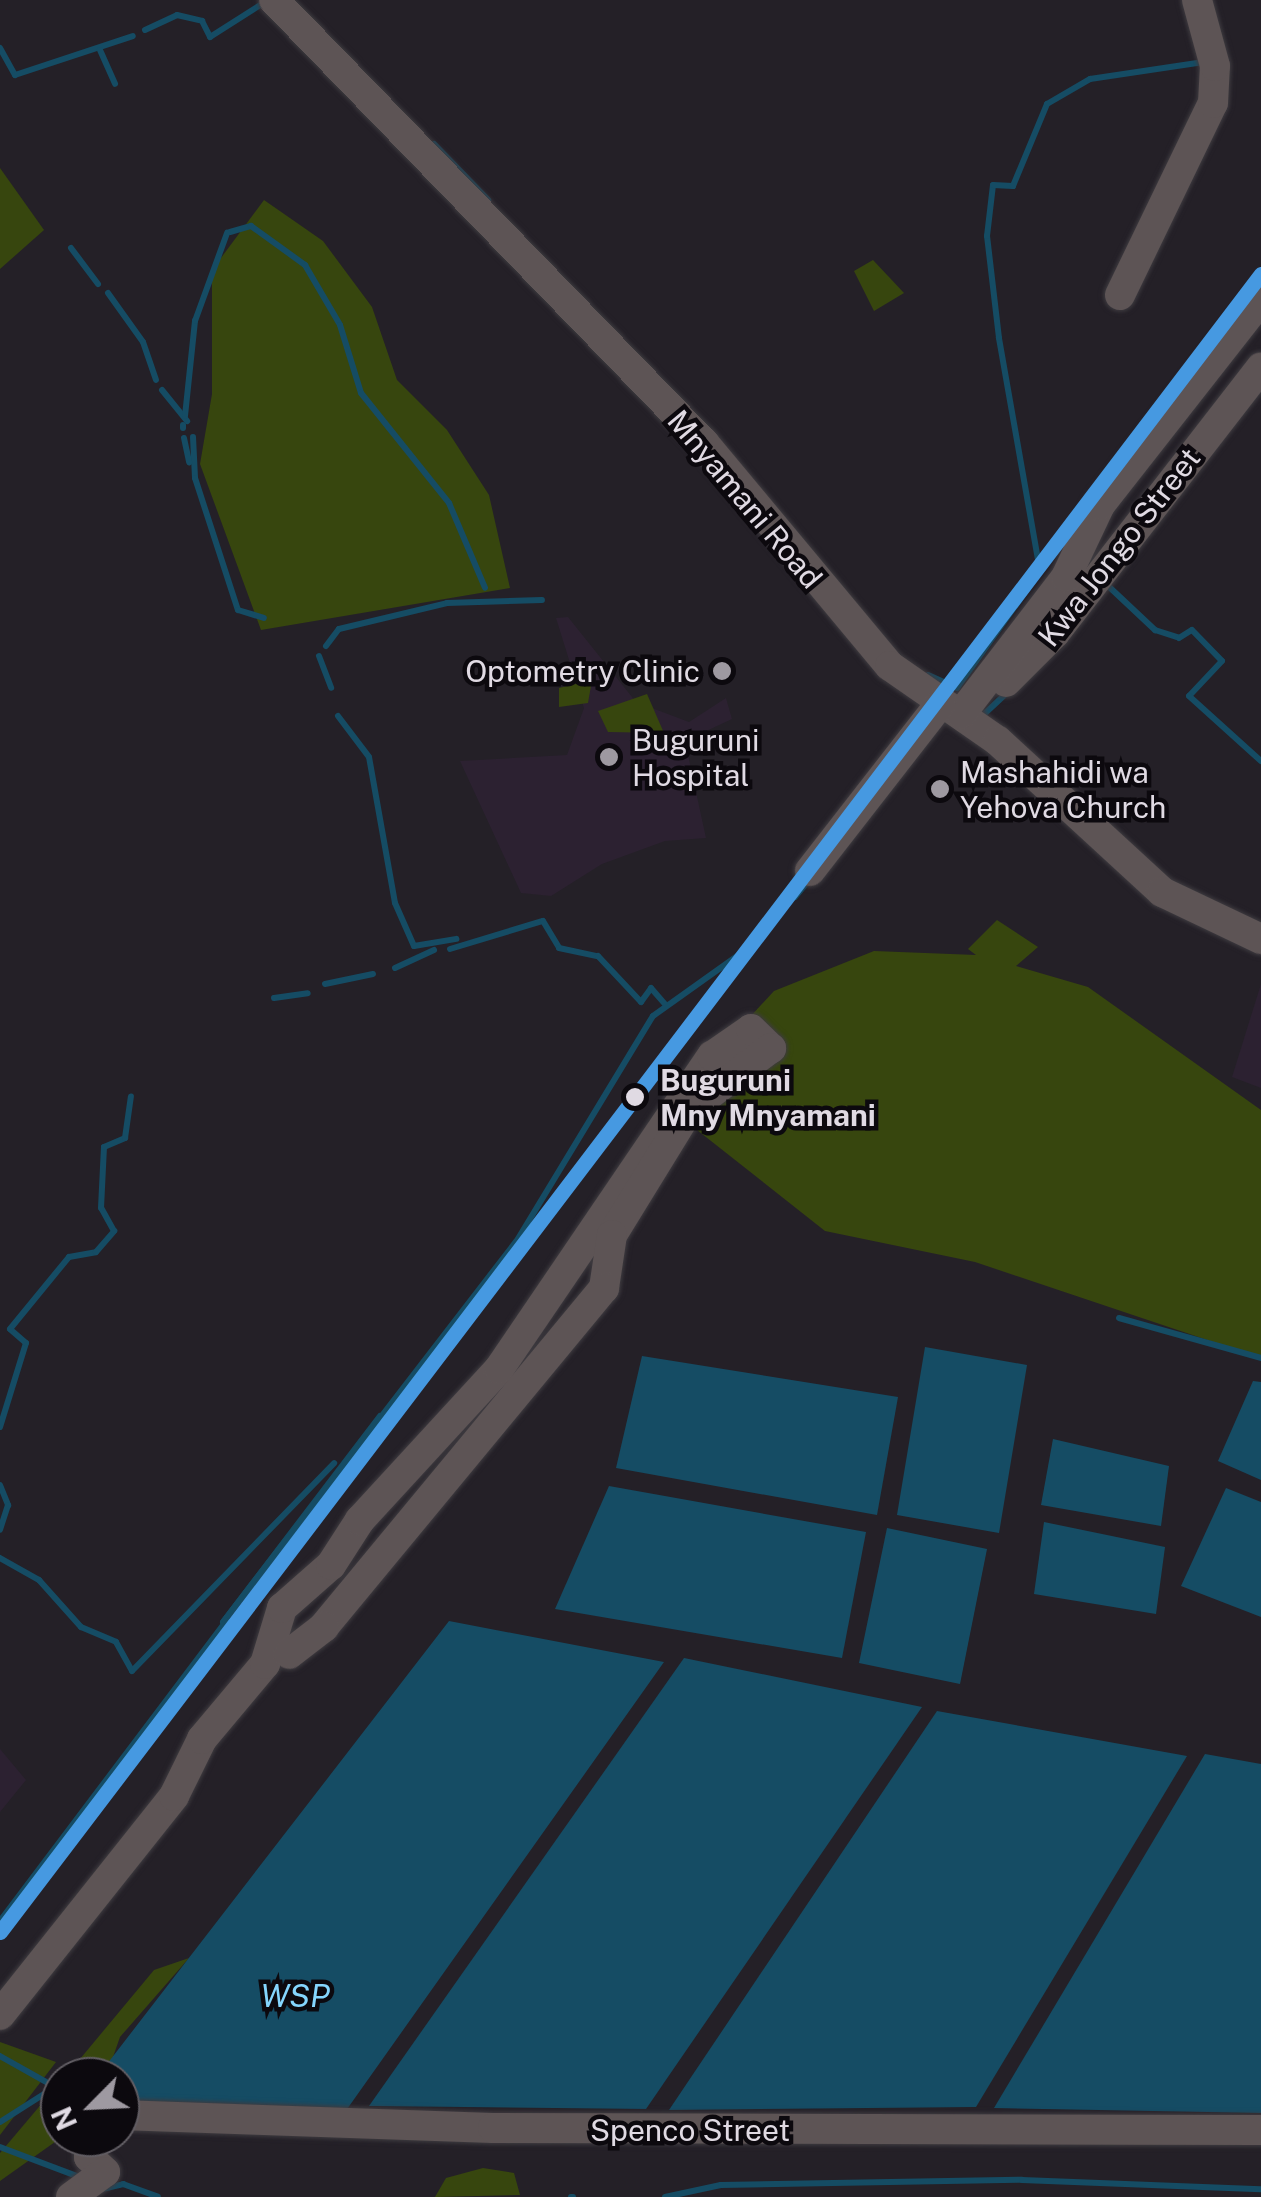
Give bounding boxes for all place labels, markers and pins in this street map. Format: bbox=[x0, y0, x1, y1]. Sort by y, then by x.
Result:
place label: Optometry Clinic bbox=[465, 653, 700, 689]
marker: Optometry Clinic bbox=[709, 658, 735, 684]
place label: Buguruni Hospital bbox=[632, 722, 759, 792]
marker: Buguruni Hospital bbox=[596, 744, 622, 770]
place label: Mashahidi wa Yehova Church bbox=[960, 754, 1166, 824]
marker: Mashahidi wa Yehova Church bbox=[929, 778, 951, 800]
place label: Buguruni Mny Mnyamani bbox=[660, 1062, 876, 1132]
marker: Buguruni Mny Mnyamani bbox=[619, 1081, 651, 1113]

